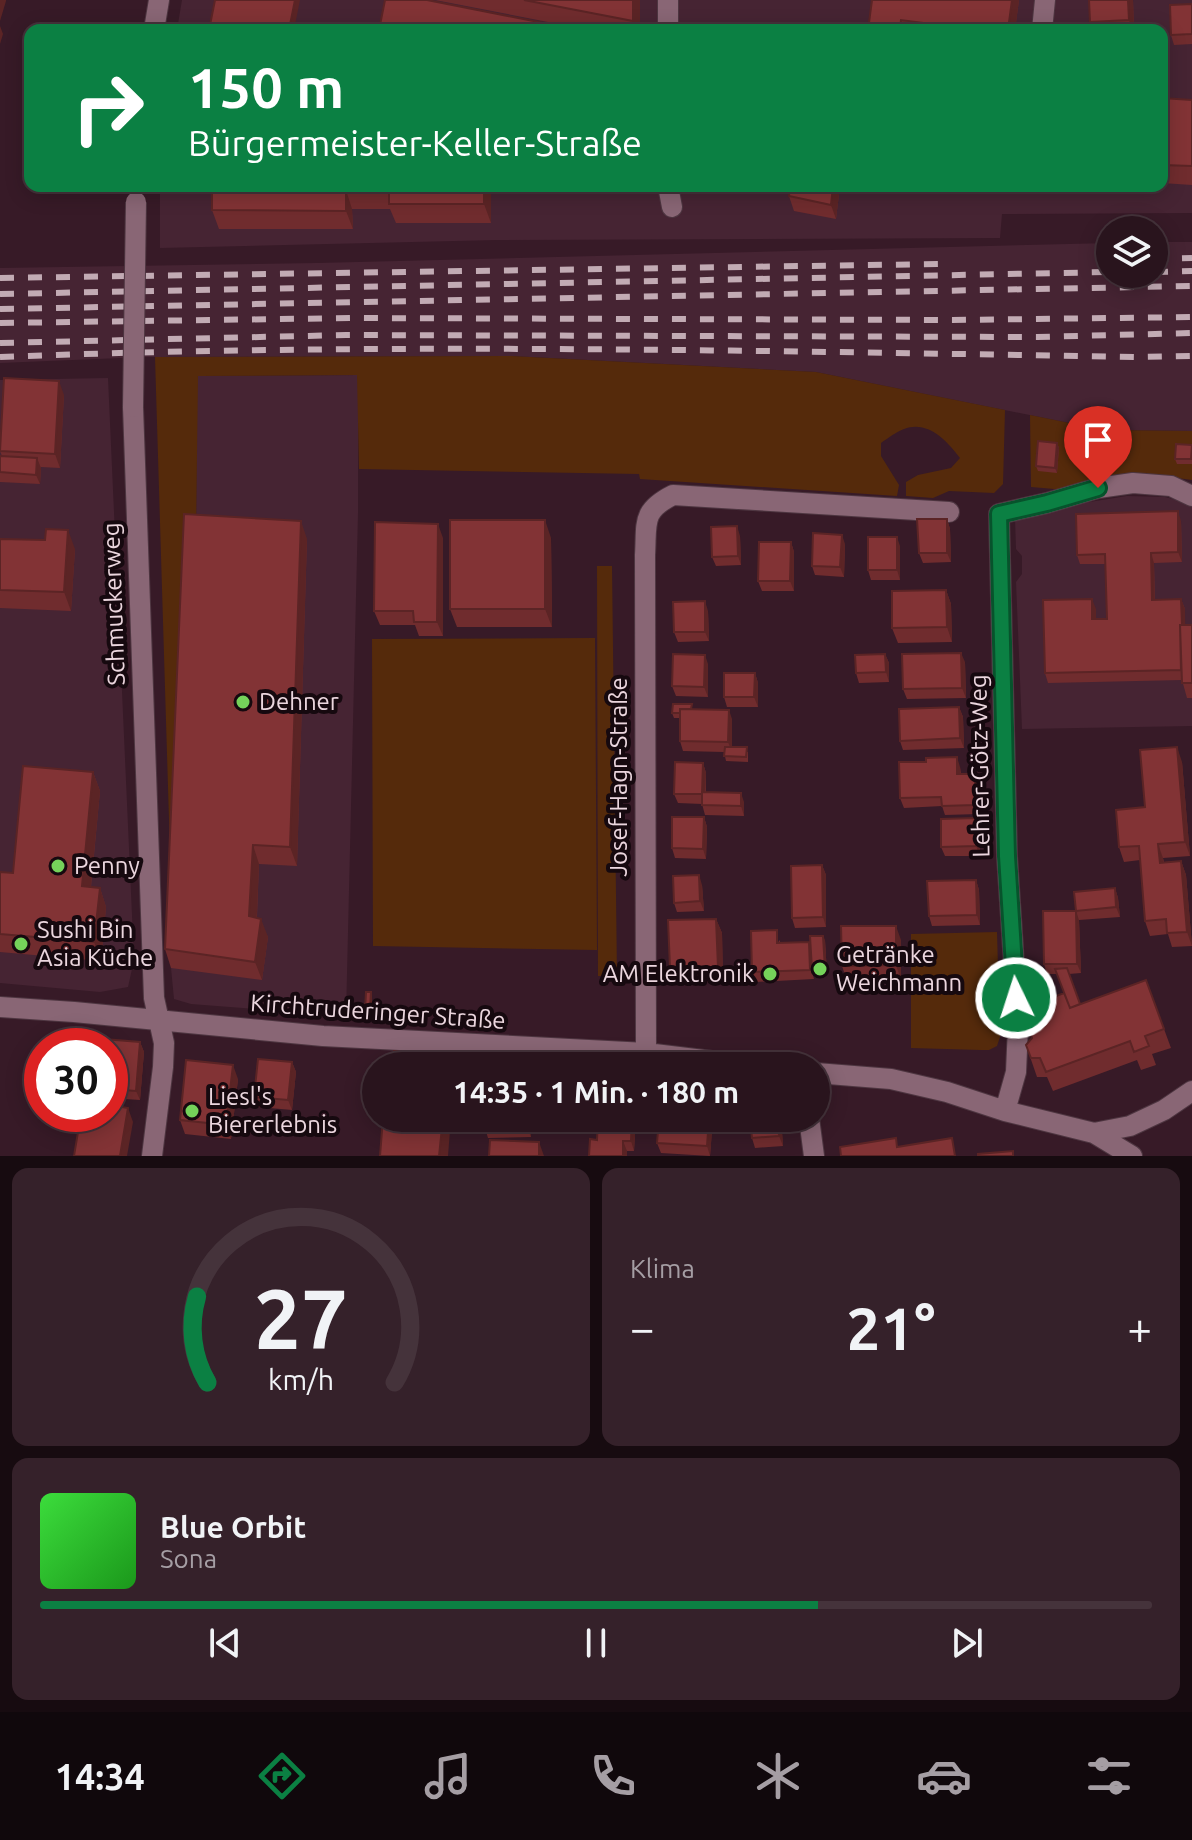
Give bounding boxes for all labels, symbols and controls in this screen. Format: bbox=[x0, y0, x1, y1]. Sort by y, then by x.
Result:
icon: right bbox=[56, 56, 160, 160]
text: 150 m bbox=[188, 56, 344, 119]
text: Bürgermeister-Keller-Straße bbox=[188, 122, 642, 163]
map controls bbox=[1096, 216, 1168, 288]
button: layers bbox=[1096, 216, 1168, 288]
pin bbox=[1064, 406, 1132, 488]
icon: arrive bbox=[1076, 418, 1120, 462]
street label: Schmuckerweg bbox=[97, 522, 130, 686]
street label: Lehrer-Götz-Weg bbox=[964, 674, 995, 858]
street label: Josef-Hagn-Straße bbox=[605, 677, 632, 877]
place label: Dehner bbox=[259, 688, 339, 715]
marker: Dehner bbox=[234, 693, 252, 711]
place label: Penny bbox=[74, 852, 140, 879]
marker: Penny bbox=[49, 857, 67, 875]
place label: Sushi Bin Asia Küche bbox=[37, 916, 153, 971]
marker: Sushi Bin Asia Küche bbox=[12, 935, 30, 953]
place label: Getränke Weichmann bbox=[836, 941, 962, 996]
position arrow bbox=[974, 956, 1058, 1040]
place label: AM Elektronik bbox=[603, 960, 754, 987]
marker: Getränke Weichmann bbox=[811, 960, 829, 978]
marker: AM Elektronik bbox=[761, 965, 779, 983]
street label: Kirchtruderinger Straße bbox=[250, 989, 507, 1034]
speed limit sign: 30 bbox=[24, 1028, 128, 1132]
text: 14:35 · 1 Min. · 180 m bbox=[453, 1075, 739, 1109]
place label: Liesl's Biererlebnis bbox=[208, 1083, 337, 1138]
marker: Liesl's Biererlebnis bbox=[183, 1102, 201, 1120]
text: Klima bbox=[630, 1254, 695, 1283]
text: 27 bbox=[254, 1271, 348, 1365]
text: 21° bbox=[847, 1294, 935, 1361]
text: − bbox=[630, 1303, 655, 1352]
text: + bbox=[1127, 1303, 1152, 1352]
text: km/h bbox=[268, 1363, 334, 1395]
text: Blue Orbit bbox=[160, 1510, 306, 1544]
text: Sona bbox=[160, 1544, 217, 1573]
icon: previous bbox=[203, 1621, 247, 1665]
icon: pause bbox=[574, 1621, 618, 1665]
icon: next bbox=[945, 1621, 989, 1665]
icon: directions bbox=[254, 1748, 310, 1804]
icon: music bbox=[420, 1748, 476, 1804]
icon: phone bbox=[585, 1748, 641, 1804]
icon: climate bbox=[750, 1748, 806, 1804]
icon: car bbox=[916, 1748, 972, 1804]
icon: filters bbox=[1081, 1748, 1137, 1804]
text: 14:34 bbox=[55, 1756, 145, 1797]

